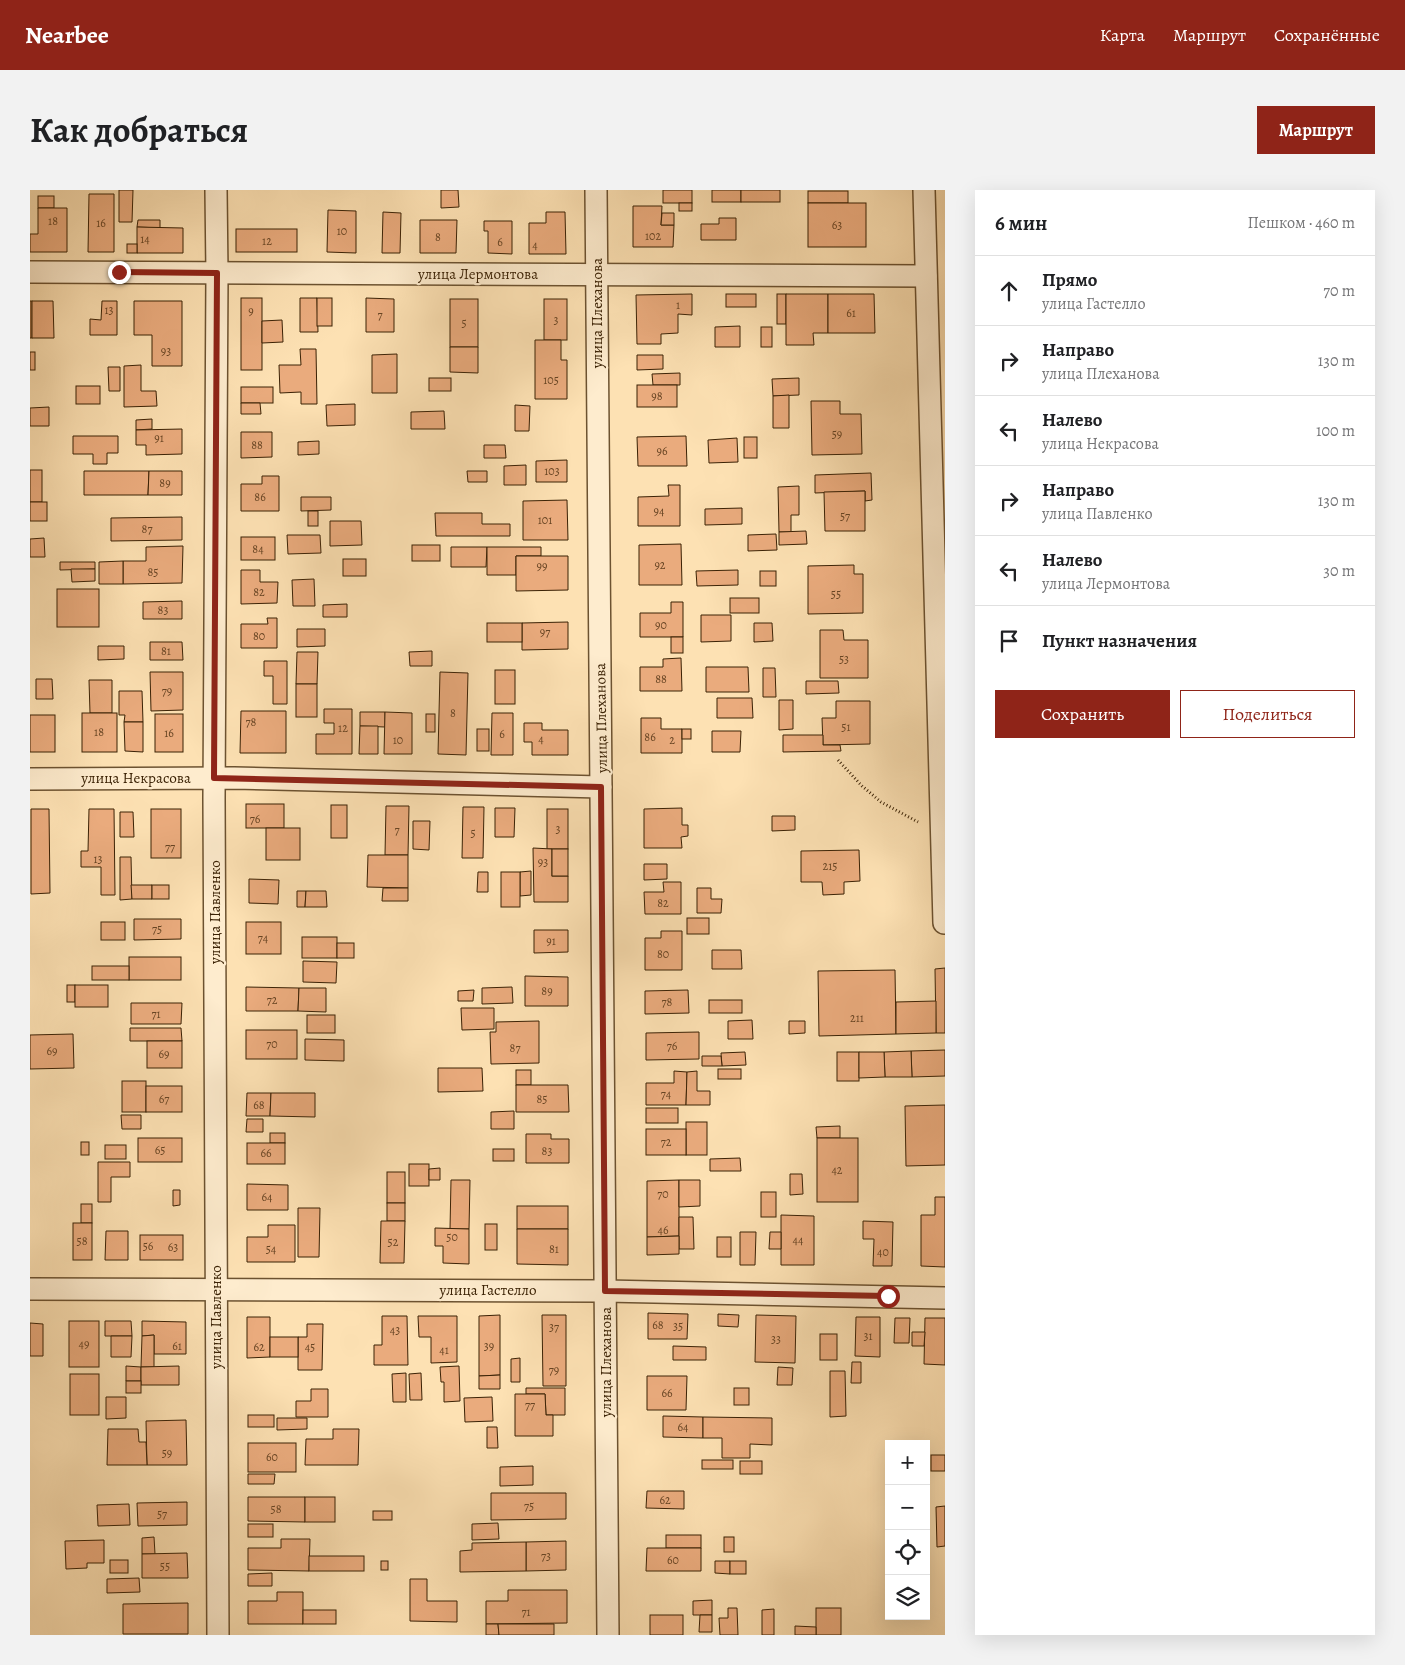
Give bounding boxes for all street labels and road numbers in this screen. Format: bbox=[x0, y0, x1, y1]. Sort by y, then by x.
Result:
street label: улица Плеханова bbox=[587, 258, 607, 369]
street label: улица Лермонтова bbox=[417, 264, 538, 284]
street label: улица Плеханова bbox=[590, 663, 612, 774]
street label: улица Некрасова bbox=[80, 768, 191, 788]
street label: улица Павленко bbox=[205, 860, 225, 965]
street label: улица Павленко bbox=[206, 1265, 226, 1370]
street label: улица Гастелло bbox=[438, 1280, 537, 1300]
street label: улица Плеханова bbox=[596, 1307, 616, 1418]

